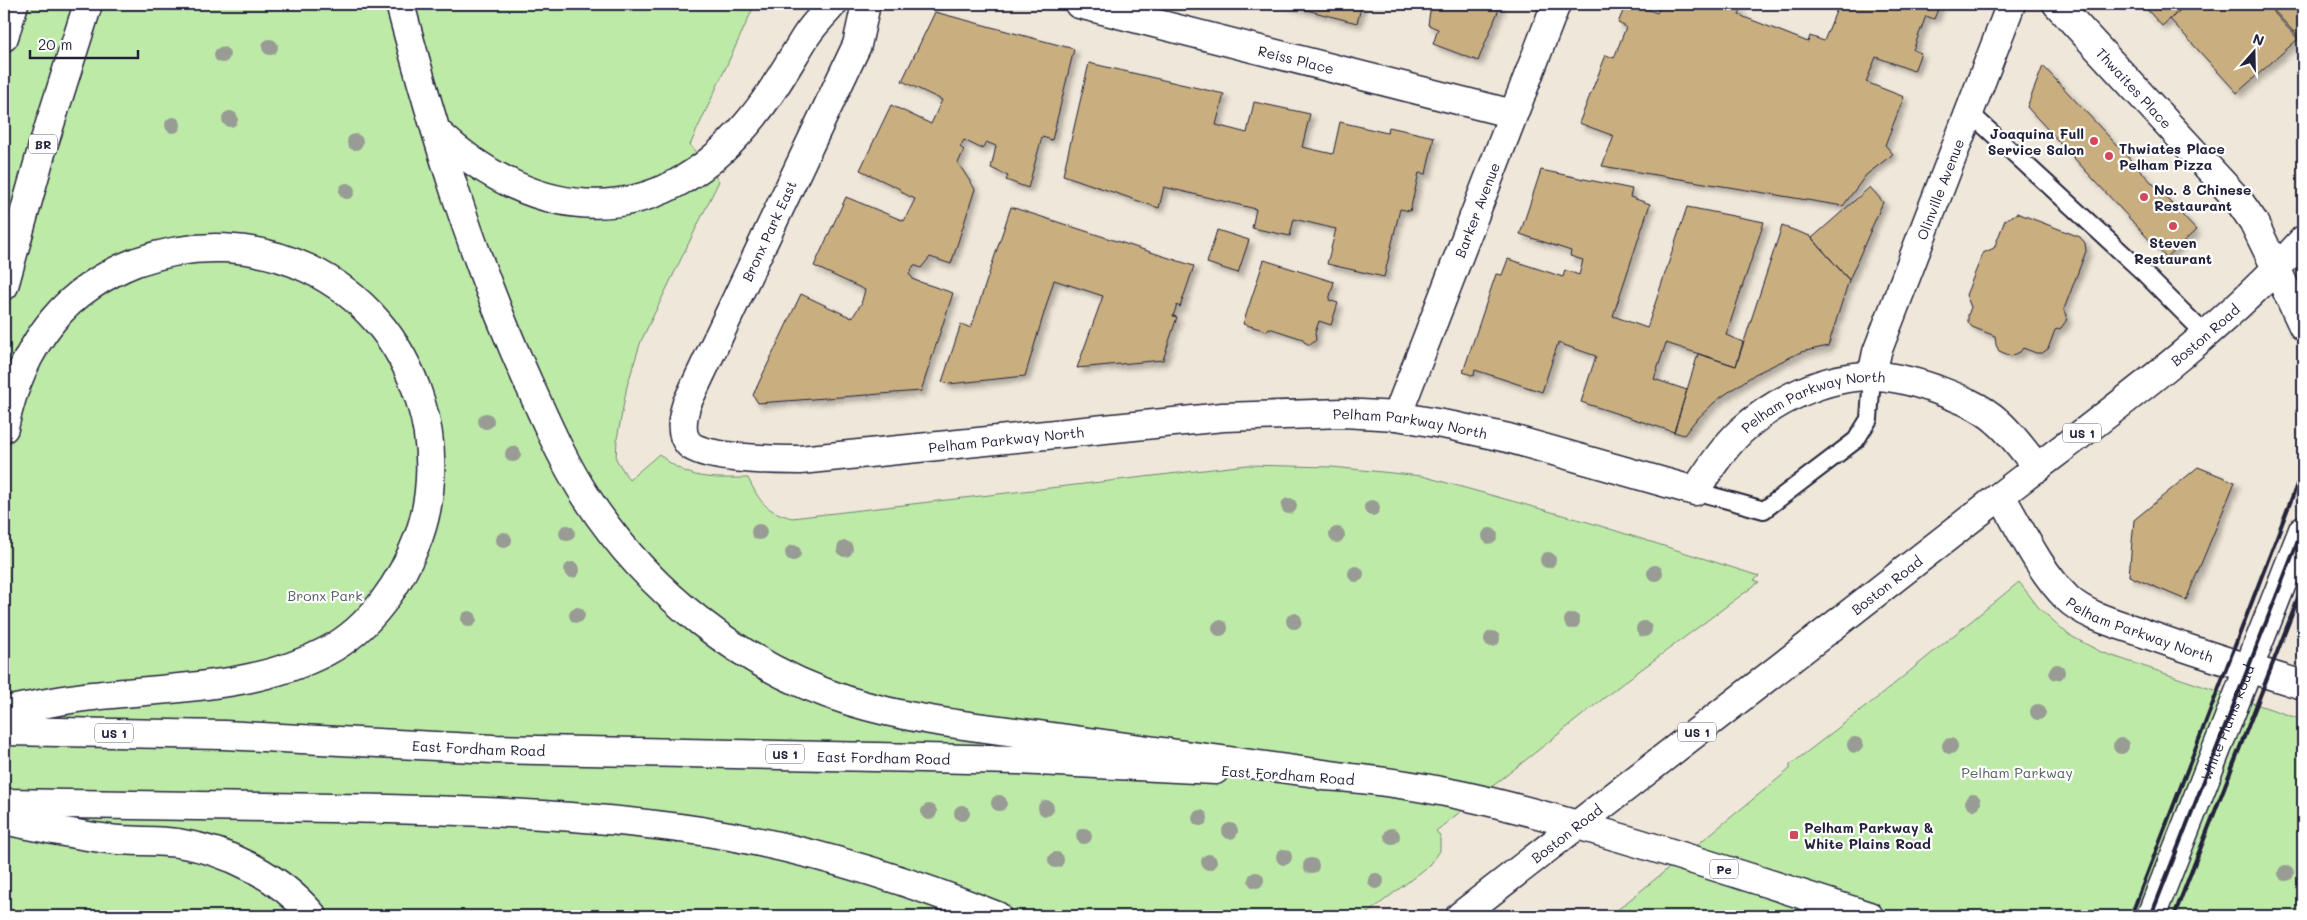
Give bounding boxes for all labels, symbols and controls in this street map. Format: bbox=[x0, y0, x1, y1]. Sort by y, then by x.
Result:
scale bar bbox=[30, 28, 138, 60]
north arrow bbox=[2230, 28, 2280, 78]
text: N bbox=[2250, 29, 2267, 50]
text: 20 m bbox=[38, 34, 72, 54]
street label: Reiss Place bbox=[1256, 40, 1336, 78]
street label: Thwaites Place bbox=[2092, 43, 2176, 132]
place label: Joaquina Full Service Salon bbox=[1988, 124, 2084, 159]
road number: BR bbox=[29, 134, 57, 154]
marker: Joaquina Full Service Salon bbox=[2088, 135, 2100, 147]
street label: Olinville Avenue bbox=[1912, 136, 1968, 243]
place label: Thwiates Place Pelham Pizza bbox=[2119, 139, 2225, 174]
marker: Thwiates Place Pelham Pizza bbox=[2103, 150, 2115, 162]
street label: Barker Avenue bbox=[1450, 159, 1504, 260]
street label: Bronx Park East bbox=[737, 177, 801, 285]
place label: No. 8 Chinese Restaurant bbox=[2154, 180, 2251, 215]
marker: No. 8 Chinese Restaurant bbox=[2138, 191, 2150, 203]
marker: Steven Restaurant bbox=[2167, 220, 2179, 232]
place label: Steven Restaurant bbox=[2134, 233, 2212, 268]
street label: Boston Road bbox=[2166, 299, 2244, 370]
street label: Pelham Parkway North bbox=[1737, 366, 1886, 437]
street label: Pelham Parkway North bbox=[1333, 403, 1489, 443]
street label: Pelham Parkway North bbox=[928, 422, 1085, 456]
road number: US 1 bbox=[2063, 423, 2101, 442]
street label: Boston Road bbox=[1847, 551, 1926, 619]
park label: Bronx Park bbox=[287, 586, 363, 605]
street label: Pelham Parkway North bbox=[2063, 592, 2216, 666]
street label: White Plains Road bbox=[2196, 662, 2258, 783]
road number: US 1 bbox=[1678, 722, 1716, 742]
road number: US 1 bbox=[95, 724, 133, 742]
street label: East Fordham Road bbox=[411, 735, 546, 760]
road number: US 1 bbox=[766, 744, 804, 764]
street label: East Fordham Road bbox=[817, 746, 951, 768]
street label: East Fordham Road bbox=[1221, 761, 1355, 789]
park label: Pelham Parkway bbox=[1961, 763, 2073, 782]
street label: Boston Road bbox=[1527, 799, 1606, 867]
place label: Pelham Parkway & White Plains Road bbox=[1804, 818, 1934, 853]
marker: Pelham Parkway & White Plains Road bbox=[1788, 829, 1800, 841]
road number: Pe bbox=[1710, 860, 1738, 879]

